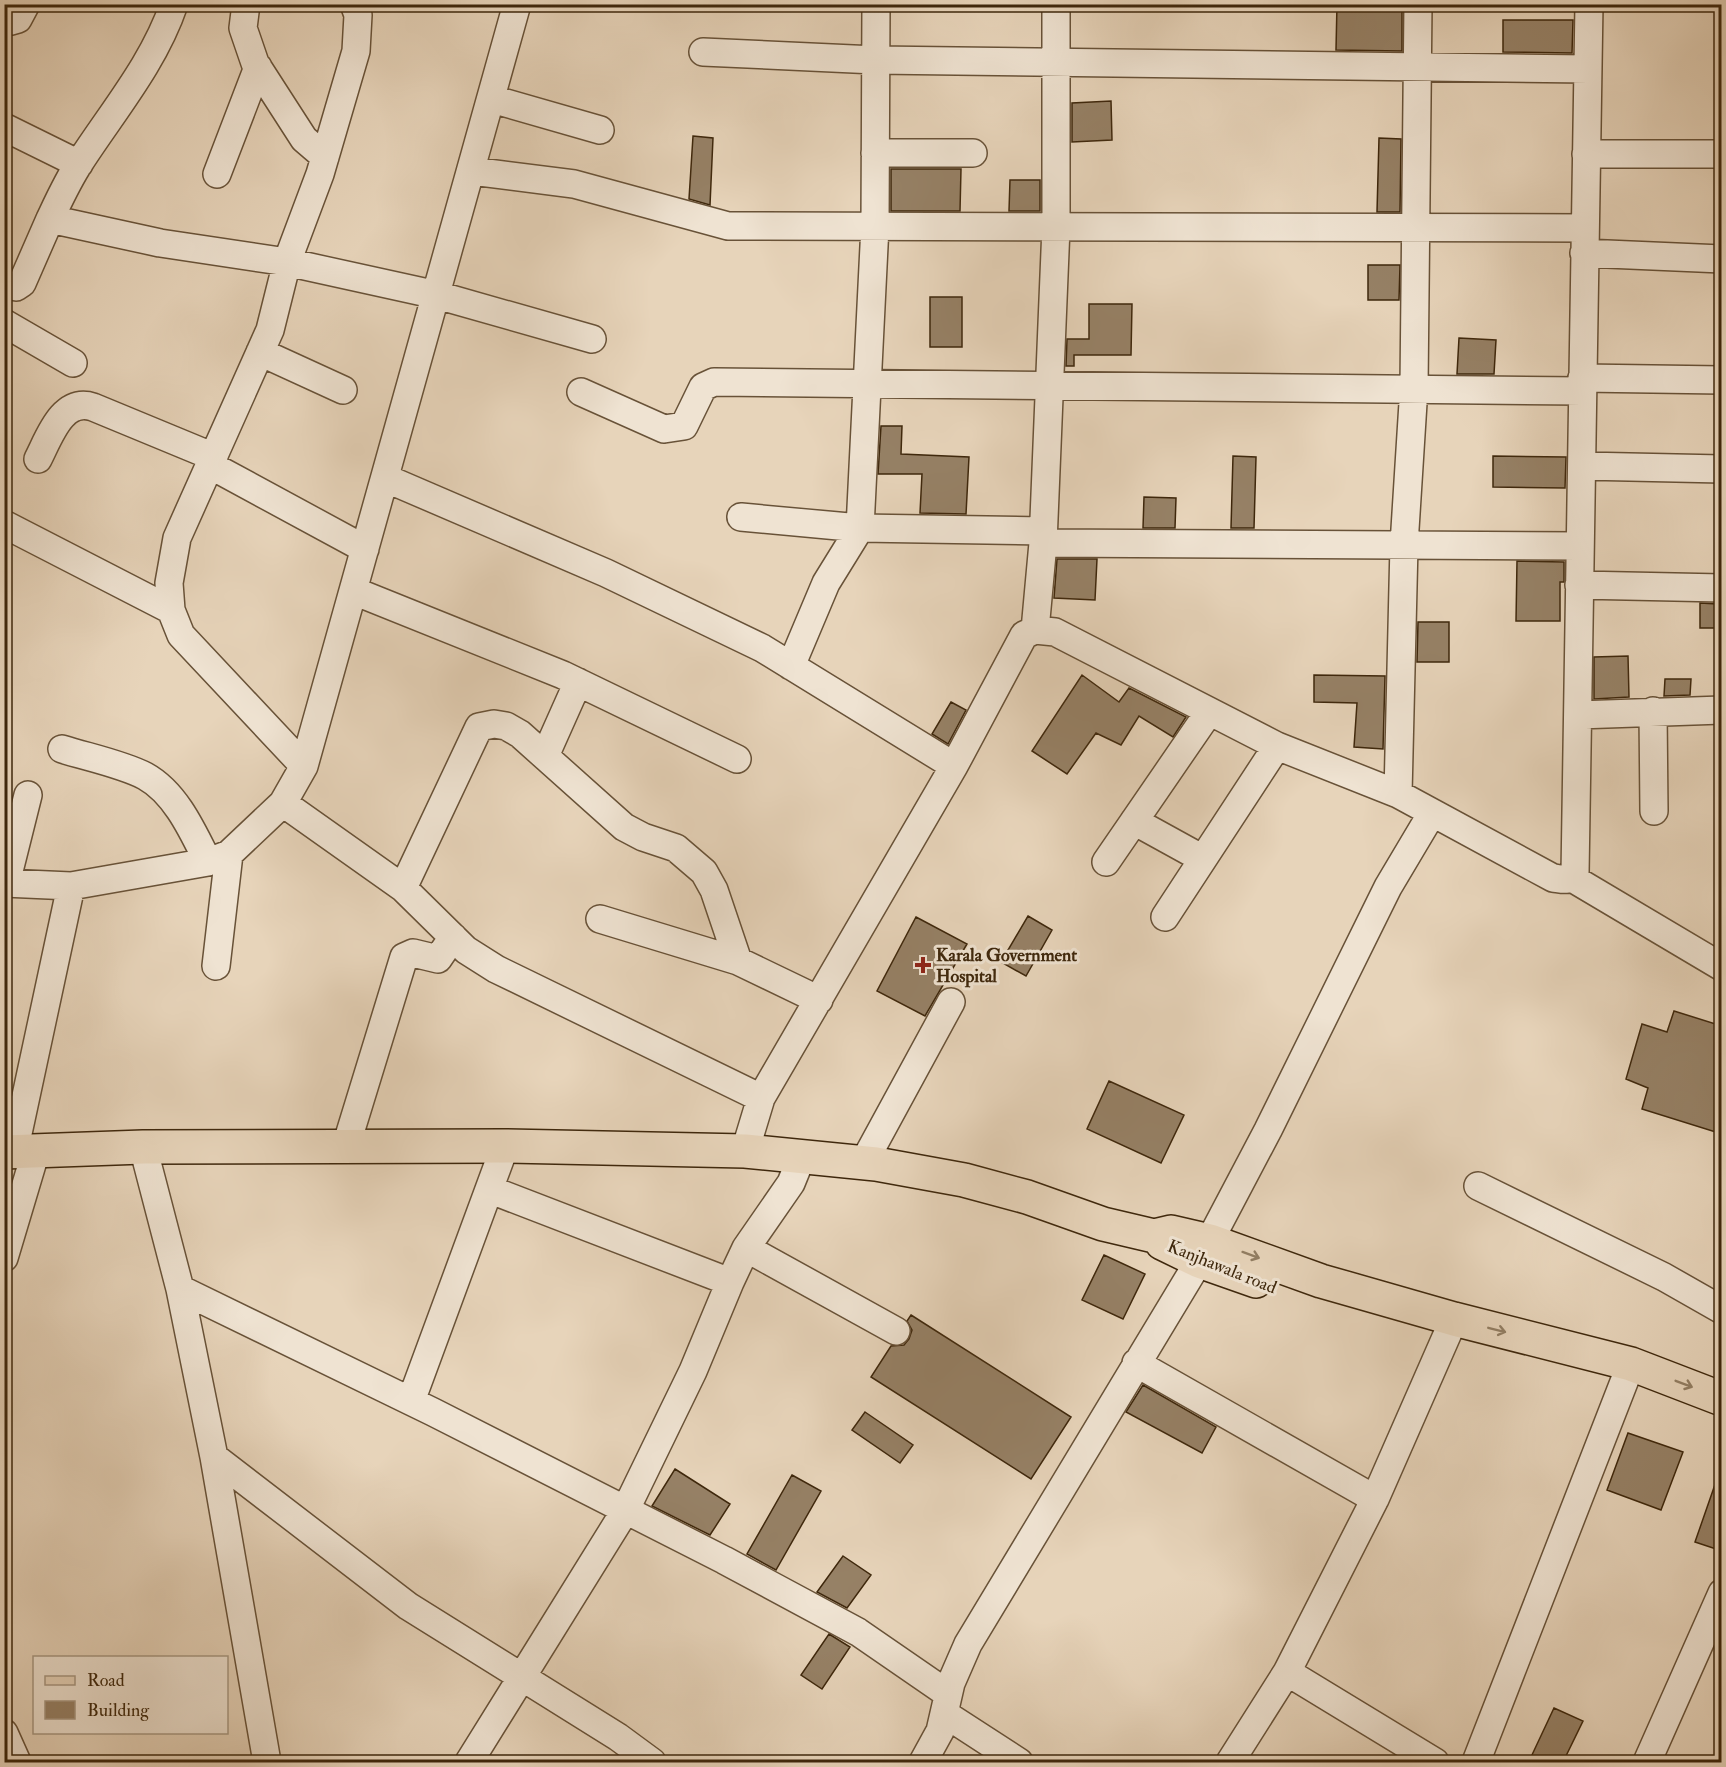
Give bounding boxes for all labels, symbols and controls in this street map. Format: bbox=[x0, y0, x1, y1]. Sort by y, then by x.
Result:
place label: Karala Government Hospital bbox=[936, 944, 1077, 988]
marker: Karala Government Hospital bbox=[914, 956, 932, 974]
street label: Kanjhawala road bbox=[1164, 1235, 1280, 1299]
one-way arrow bbox=[1241, 1250, 1260, 1261]
one-way arrow bbox=[1488, 1324, 1507, 1336]
one-way arrow bbox=[1674, 1380, 1693, 1391]
legend bbox=[33, 1656, 228, 1734]
text: Road bbox=[87, 1669, 125, 1692]
text: Building bbox=[87, 1699, 150, 1722]

